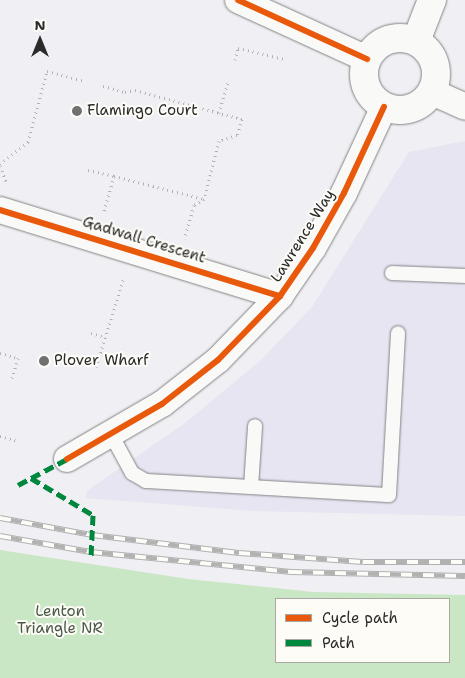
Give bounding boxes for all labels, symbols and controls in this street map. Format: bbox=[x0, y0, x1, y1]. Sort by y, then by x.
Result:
north arrow bbox=[15, 15, 65, 65]
text: N bbox=[34, 16, 46, 34]
place label: Flamingo Court bbox=[87, 102, 198, 120]
marker: Flamingo Court bbox=[71, 105, 83, 117]
street label: Lawrence Way bbox=[267, 186, 339, 286]
street label: Gadwall Crescent bbox=[80, 213, 208, 267]
place label: Plover Wharf bbox=[54, 352, 149, 370]
marker: Plover Wharf bbox=[38, 355, 50, 367]
legend bbox=[275, 598, 450, 663]
park label: Lenton Triangle NR bbox=[17, 602, 103, 637]
text: Cycle path bbox=[322, 608, 398, 628]
text: Path bbox=[322, 633, 355, 653]

